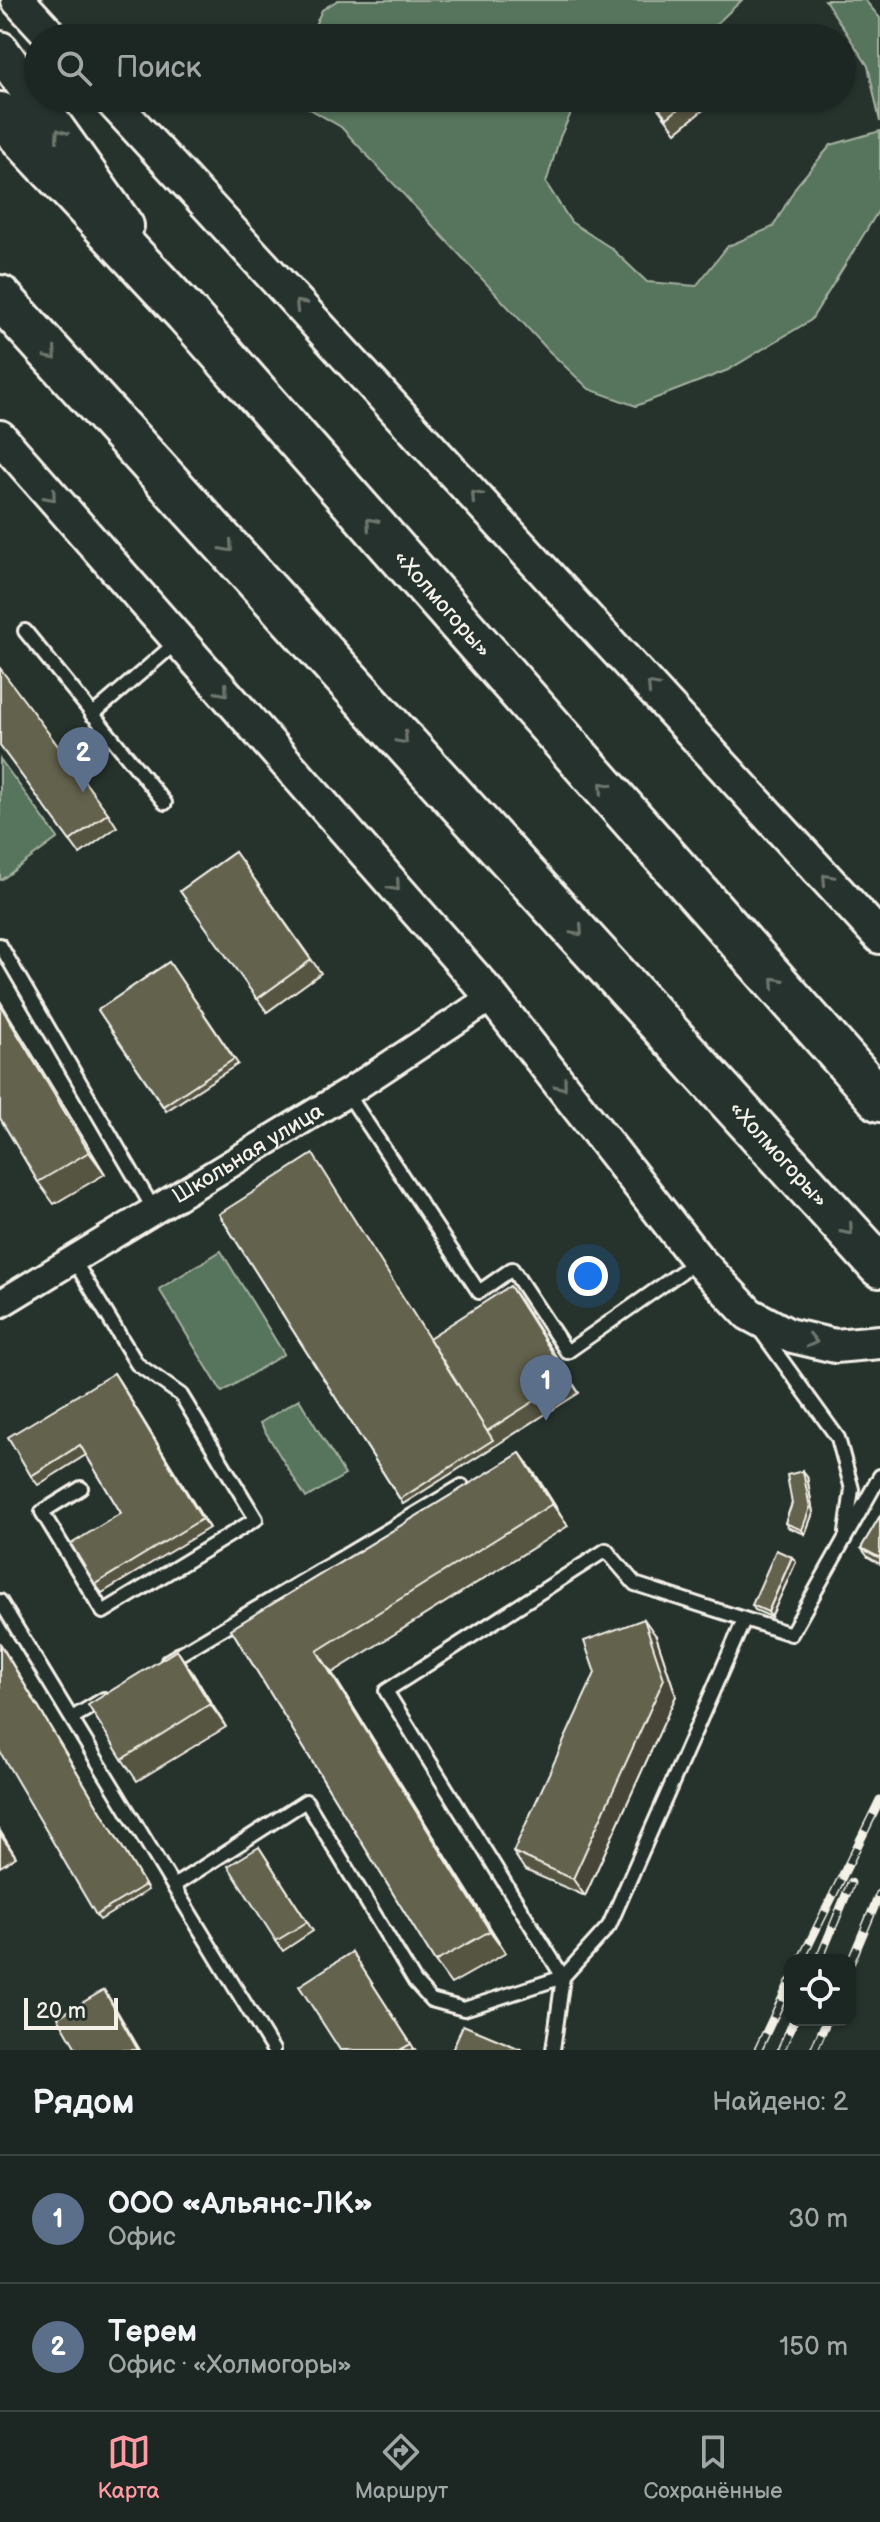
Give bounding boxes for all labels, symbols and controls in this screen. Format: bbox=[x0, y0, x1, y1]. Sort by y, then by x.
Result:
search box bbox=[24, 24, 856, 112]
icon: search bbox=[52, 46, 96, 90]
text: Поиск bbox=[116, 50, 202, 86]
one-way arrow bbox=[55, 129, 70, 143]
one-way arrow bbox=[295, 299, 309, 314]
one-way arrow bbox=[43, 345, 57, 360]
one-way arrow bbox=[42, 486, 56, 501]
one-way arrow bbox=[472, 490, 486, 505]
one-way arrow bbox=[366, 517, 381, 532]
one-way arrow bbox=[218, 538, 233, 552]
street label: «Холмогоры» bbox=[388, 544, 497, 663]
one-way arrow bbox=[213, 681, 228, 696]
one-way arrow bbox=[647, 682, 661, 697]
pin: 2 bbox=[57, 727, 109, 793]
one-way arrow bbox=[393, 730, 408, 744]
one-way arrow bbox=[599, 781, 614, 796]
one-way arrow bbox=[823, 874, 837, 889]
one-way arrow bbox=[385, 877, 400, 892]
one-way arrow bbox=[568, 922, 583, 937]
one-way arrow bbox=[771, 977, 786, 992]
one-way arrow bbox=[552, 1077, 566, 1091]
street label: «Холмогоры» bbox=[723, 1095, 834, 1213]
street label: Школьная улица bbox=[167, 1097, 328, 1210]
one-way arrow bbox=[838, 1220, 853, 1235]
your location bbox=[568, 1256, 608, 1296]
one-way arrow bbox=[804, 1331, 818, 1348]
pin: 1 bbox=[520, 1355, 572, 1421]
map controls bbox=[784, 1954, 856, 2026]
button: locate bbox=[784, 1954, 856, 2026]
scale bar bbox=[24, 1994, 118, 2030]
text: 20 m bbox=[36, 1998, 86, 2025]
text: Рядом bbox=[32, 2082, 134, 2123]
text: Найдено: 2 bbox=[712, 2087, 848, 2118]
text: ООО «Альянс-ЛК» bbox=[108, 2186, 373, 2222]
text: 1 bbox=[53, 2204, 63, 2235]
text: 30 m bbox=[788, 2204, 848, 2235]
text: Офис bbox=[108, 2222, 176, 2253]
text: Терем bbox=[108, 2314, 197, 2350]
text: 2 bbox=[50, 2332, 66, 2363]
text: 150 m bbox=[779, 2332, 848, 2363]
text: Офис · «Холмогоры» bbox=[108, 2350, 352, 2381]
tab: Карта bbox=[98, 2430, 160, 2505]
tab: Маршрут bbox=[355, 2430, 448, 2505]
tab: Сохранённые bbox=[643, 2430, 782, 2505]

